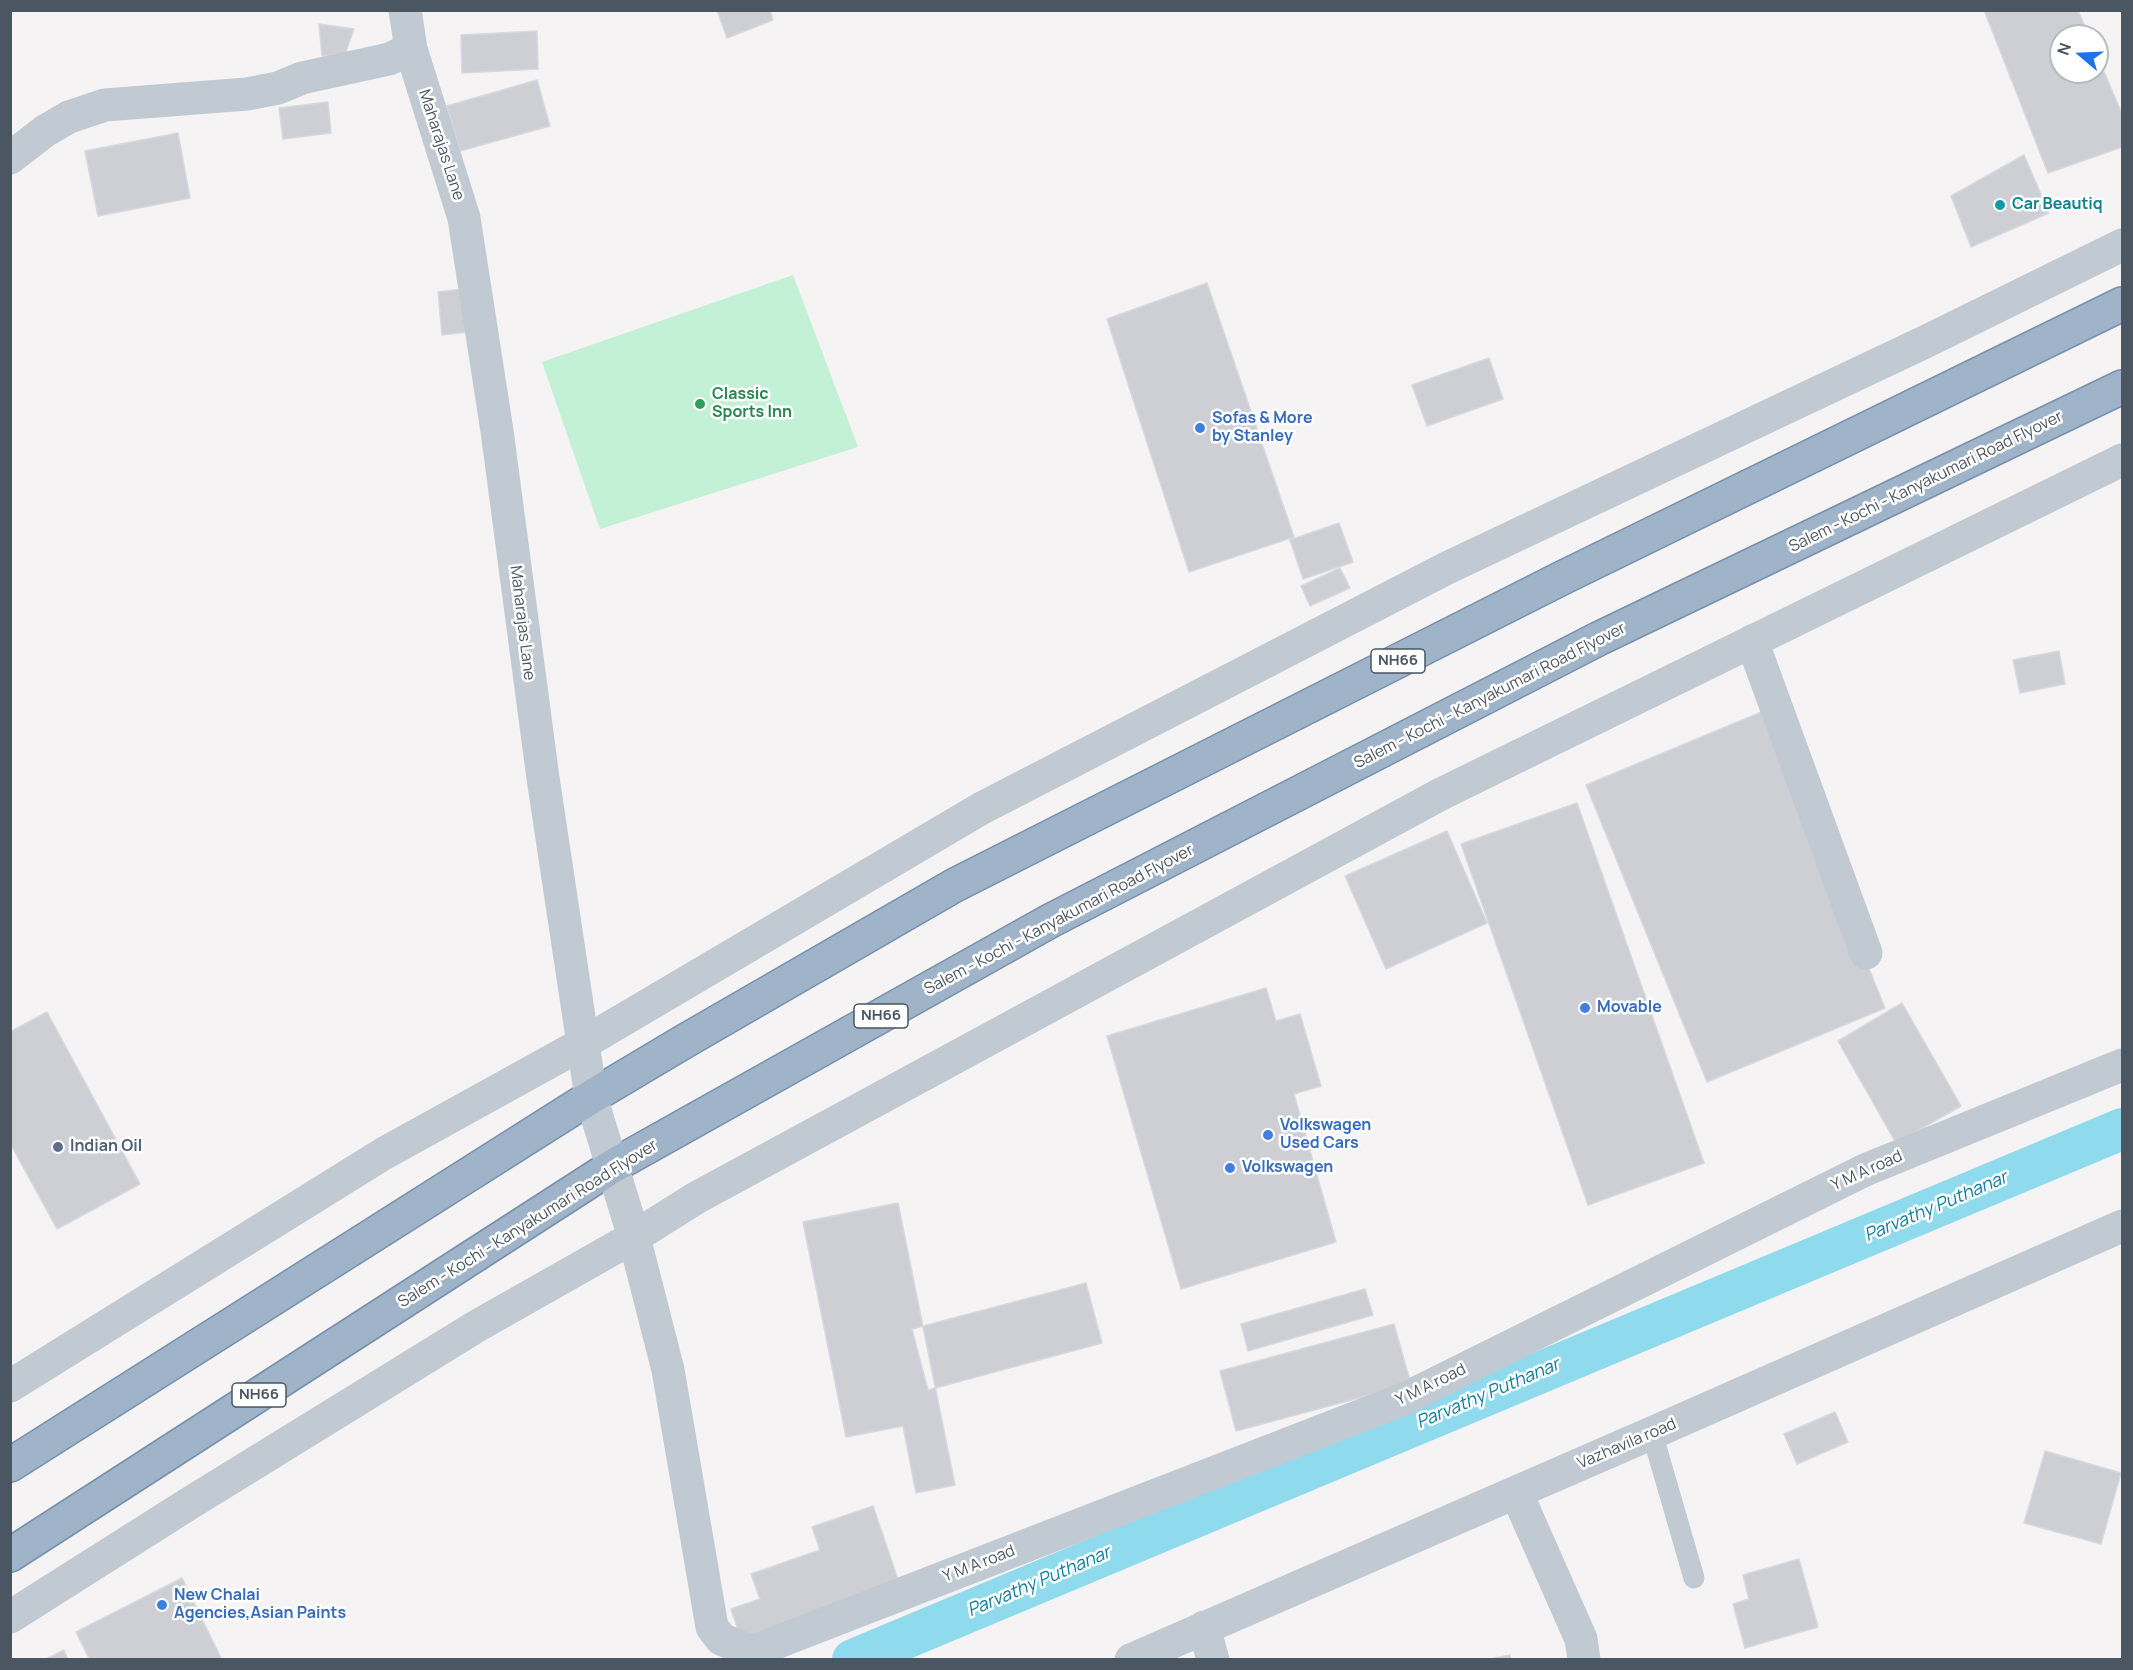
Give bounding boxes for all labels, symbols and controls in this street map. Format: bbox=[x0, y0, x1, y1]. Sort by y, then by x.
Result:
north arrow bbox=[2049, 24, 2109, 84]
text: N bbox=[2052, 40, 2076, 58]
street label: Maharajas Lane bbox=[414, 87, 468, 203]
place label: Car Beautiq bbox=[2012, 195, 2103, 215]
marker: Car Beautiq bbox=[1993, 198, 2007, 212]
place label: Classic Sports Inn bbox=[712, 385, 792, 423]
marker: Classic Sports Inn bbox=[693, 397, 707, 411]
street label: Salem - Kochi - Kanyakumari Road Flyover bbox=[1786, 407, 2066, 557]
place label: Sofas & More by Stanley bbox=[1212, 409, 1313, 447]
marker: Sofas & More by Stanley bbox=[1193, 421, 1207, 435]
street label: Maharajas Lane bbox=[505, 565, 539, 681]
street label: Salem - Kochi - Kanyakumari Road Flyover bbox=[1351, 619, 1629, 773]
road number: NH66 bbox=[1371, 649, 1425, 673]
street label: Salem - Kochi - Kanyakumari Road Flyover bbox=[921, 841, 1197, 999]
place label: Movable bbox=[1597, 998, 1662, 1018]
marker: Movable bbox=[1578, 1001, 1592, 1015]
road number: NH66 bbox=[854, 1004, 908, 1028]
place label: Volkswagen Used Cars bbox=[1280, 1116, 1371, 1154]
marker: Volkswagen Used Cars bbox=[1261, 1128, 1275, 1142]
street label: Salem - Kochi - Kanyakumari Road Flyover bbox=[395, 1136, 661, 1312]
place label: Indian Oil bbox=[70, 1137, 142, 1157]
marker: Indian Oil bbox=[51, 1140, 65, 1154]
street label: Y M A road bbox=[1829, 1147, 1905, 1195]
place label: Volkswagen bbox=[1242, 1158, 1333, 1178]
marker: Volkswagen bbox=[1223, 1161, 1237, 1175]
water label: Parvathy Puthanar bbox=[1861, 1167, 2011, 1247]
water label: Parvathy Puthanar bbox=[1413, 1354, 1563, 1434]
street label: Y M A road bbox=[1393, 1360, 1469, 1410]
road number: NH66 bbox=[232, 1383, 286, 1407]
street label: Vazhavila road bbox=[1575, 1415, 1679, 1473]
street label: Y M A road bbox=[940, 1542, 1018, 1586]
water label: Parvathy Puthanar bbox=[964, 1542, 1114, 1622]
place label: New Chalai Agencies,Asian Paints bbox=[174, 1586, 346, 1624]
marker: New Chalai Agencies,Asian Paints bbox=[155, 1598, 169, 1612]

